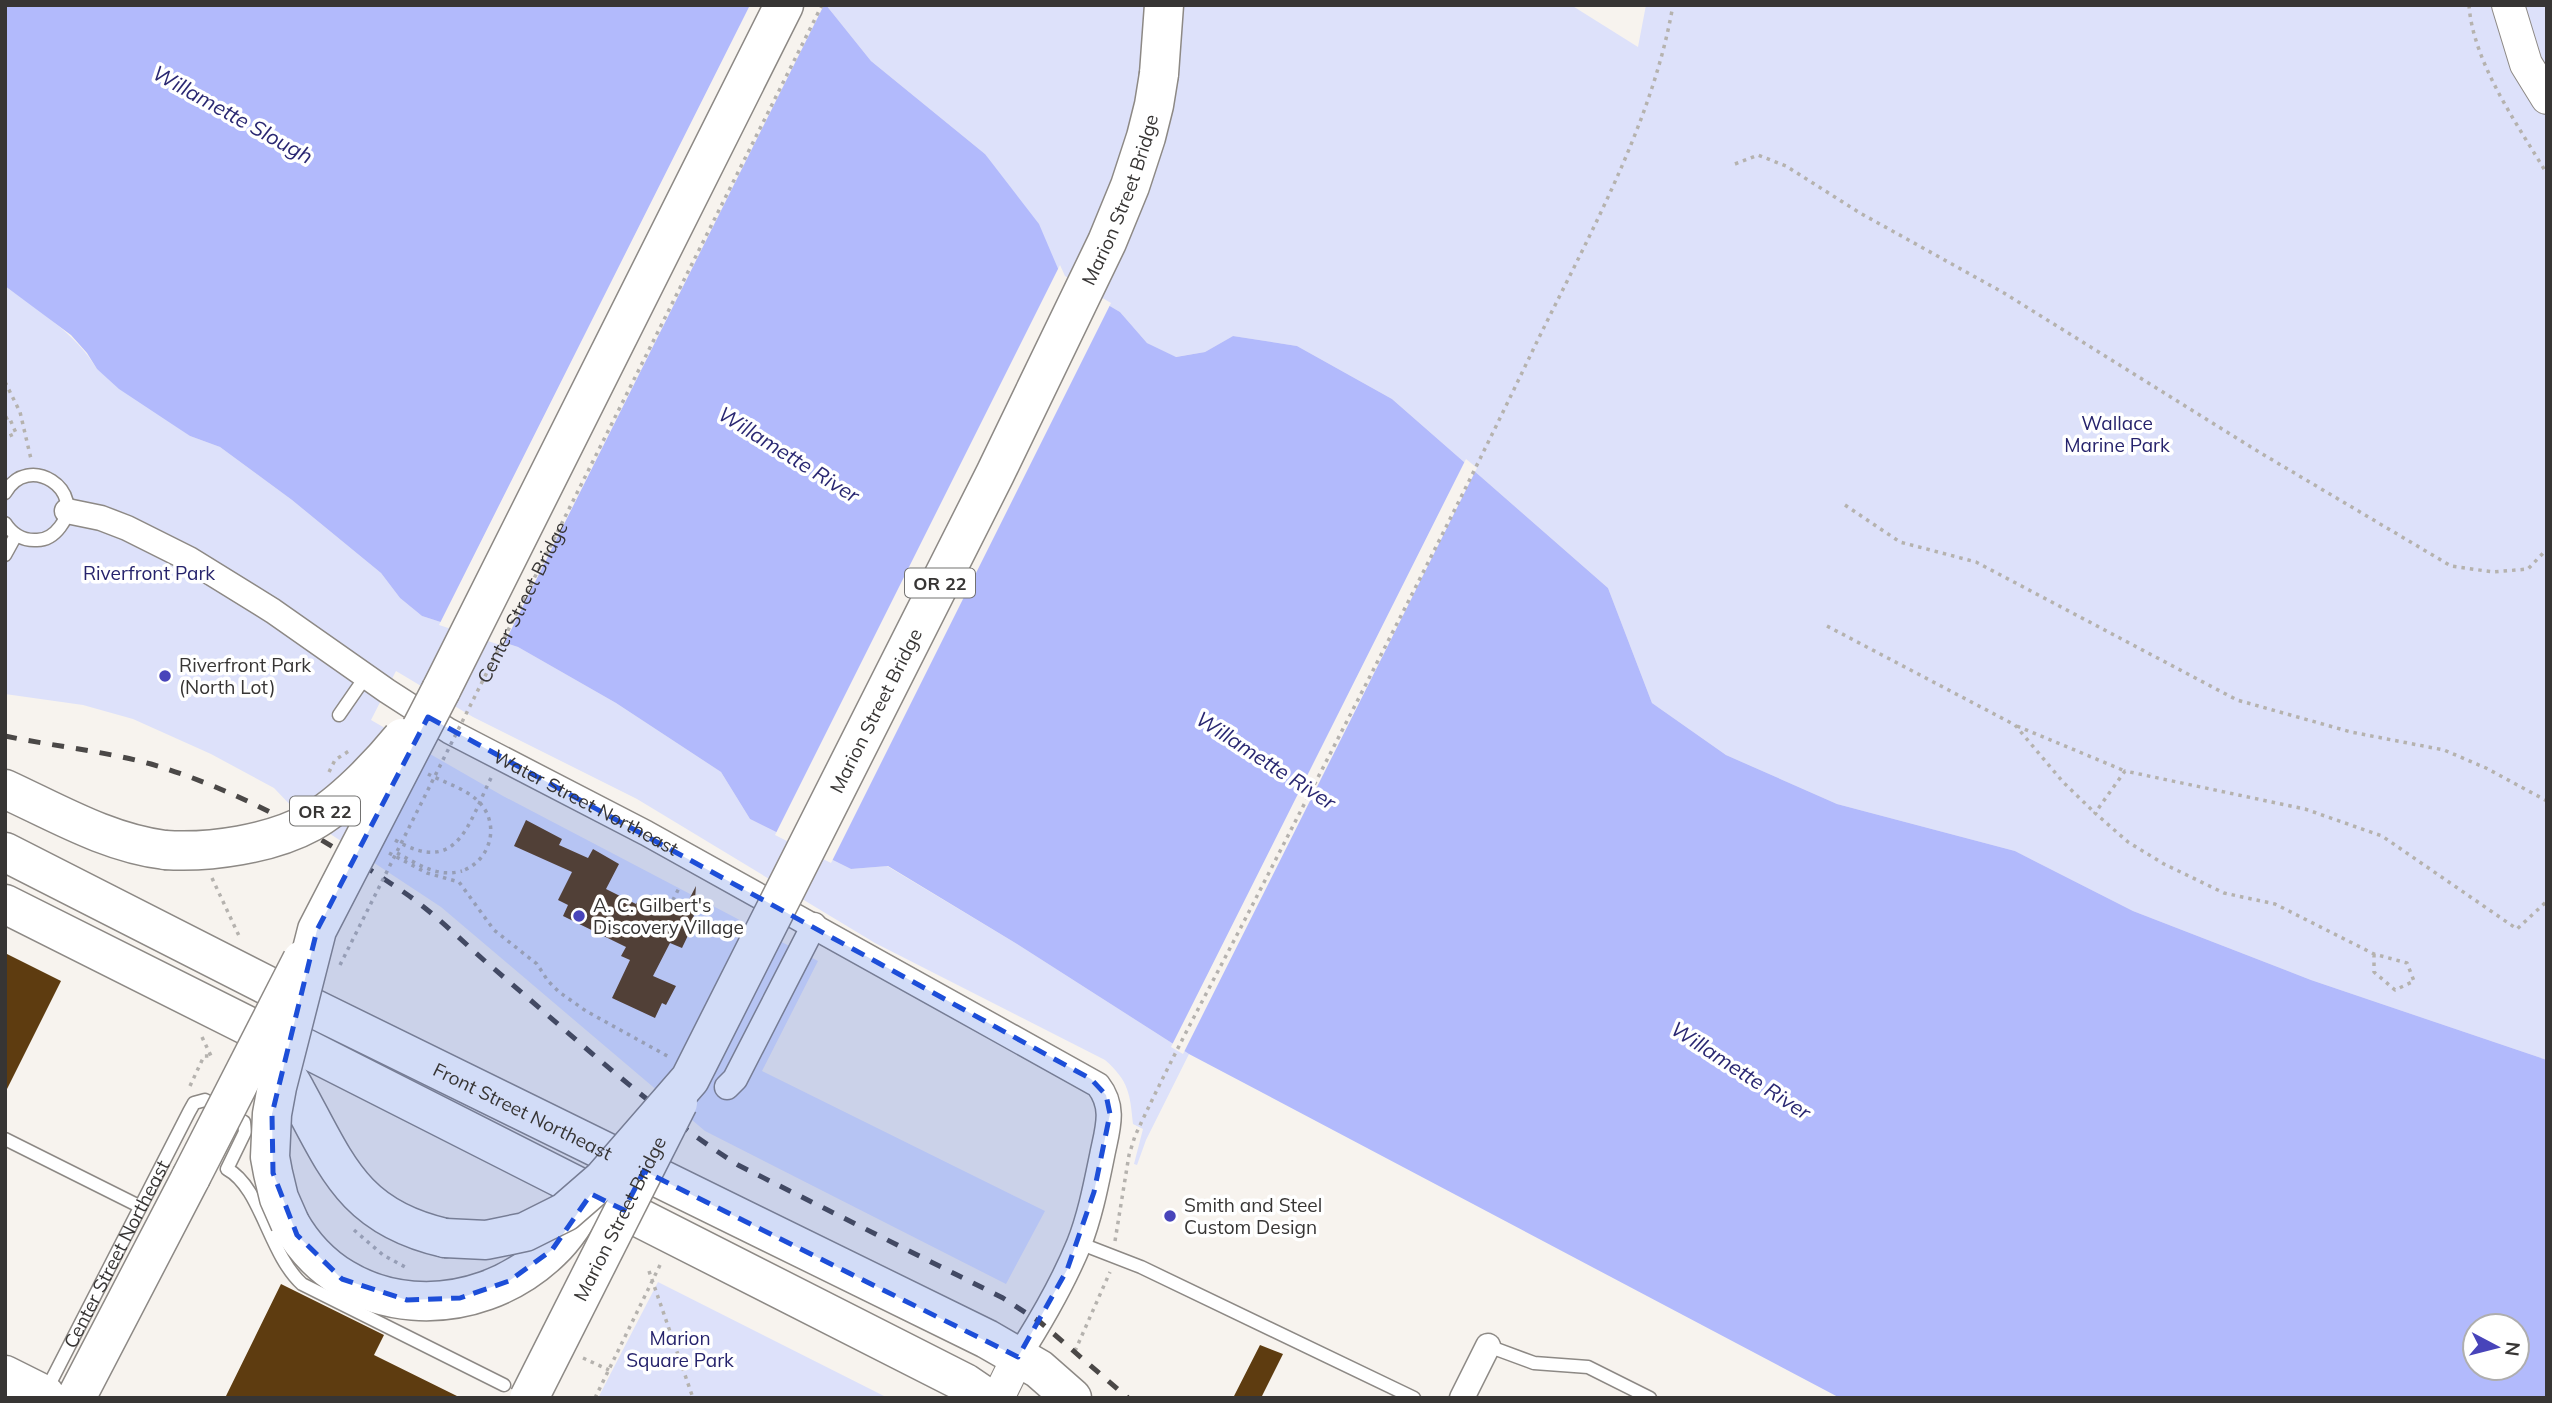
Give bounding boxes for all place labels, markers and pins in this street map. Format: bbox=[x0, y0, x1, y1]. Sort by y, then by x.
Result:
place label: Riverfront Park (North Lot) bbox=[179, 653, 311, 699]
marker: Riverfront Park (North Lot) bbox=[157, 668, 173, 684]
place label: A. C. Gilbert's Discovery Village bbox=[593, 893, 744, 939]
marker: A. C. Gilbert's Discovery Village bbox=[571, 908, 587, 924]
place label: Smith and Steel Custom Design bbox=[1184, 1193, 1322, 1239]
marker: Smith and Steel Custom Design bbox=[1162, 1208, 1178, 1224]

